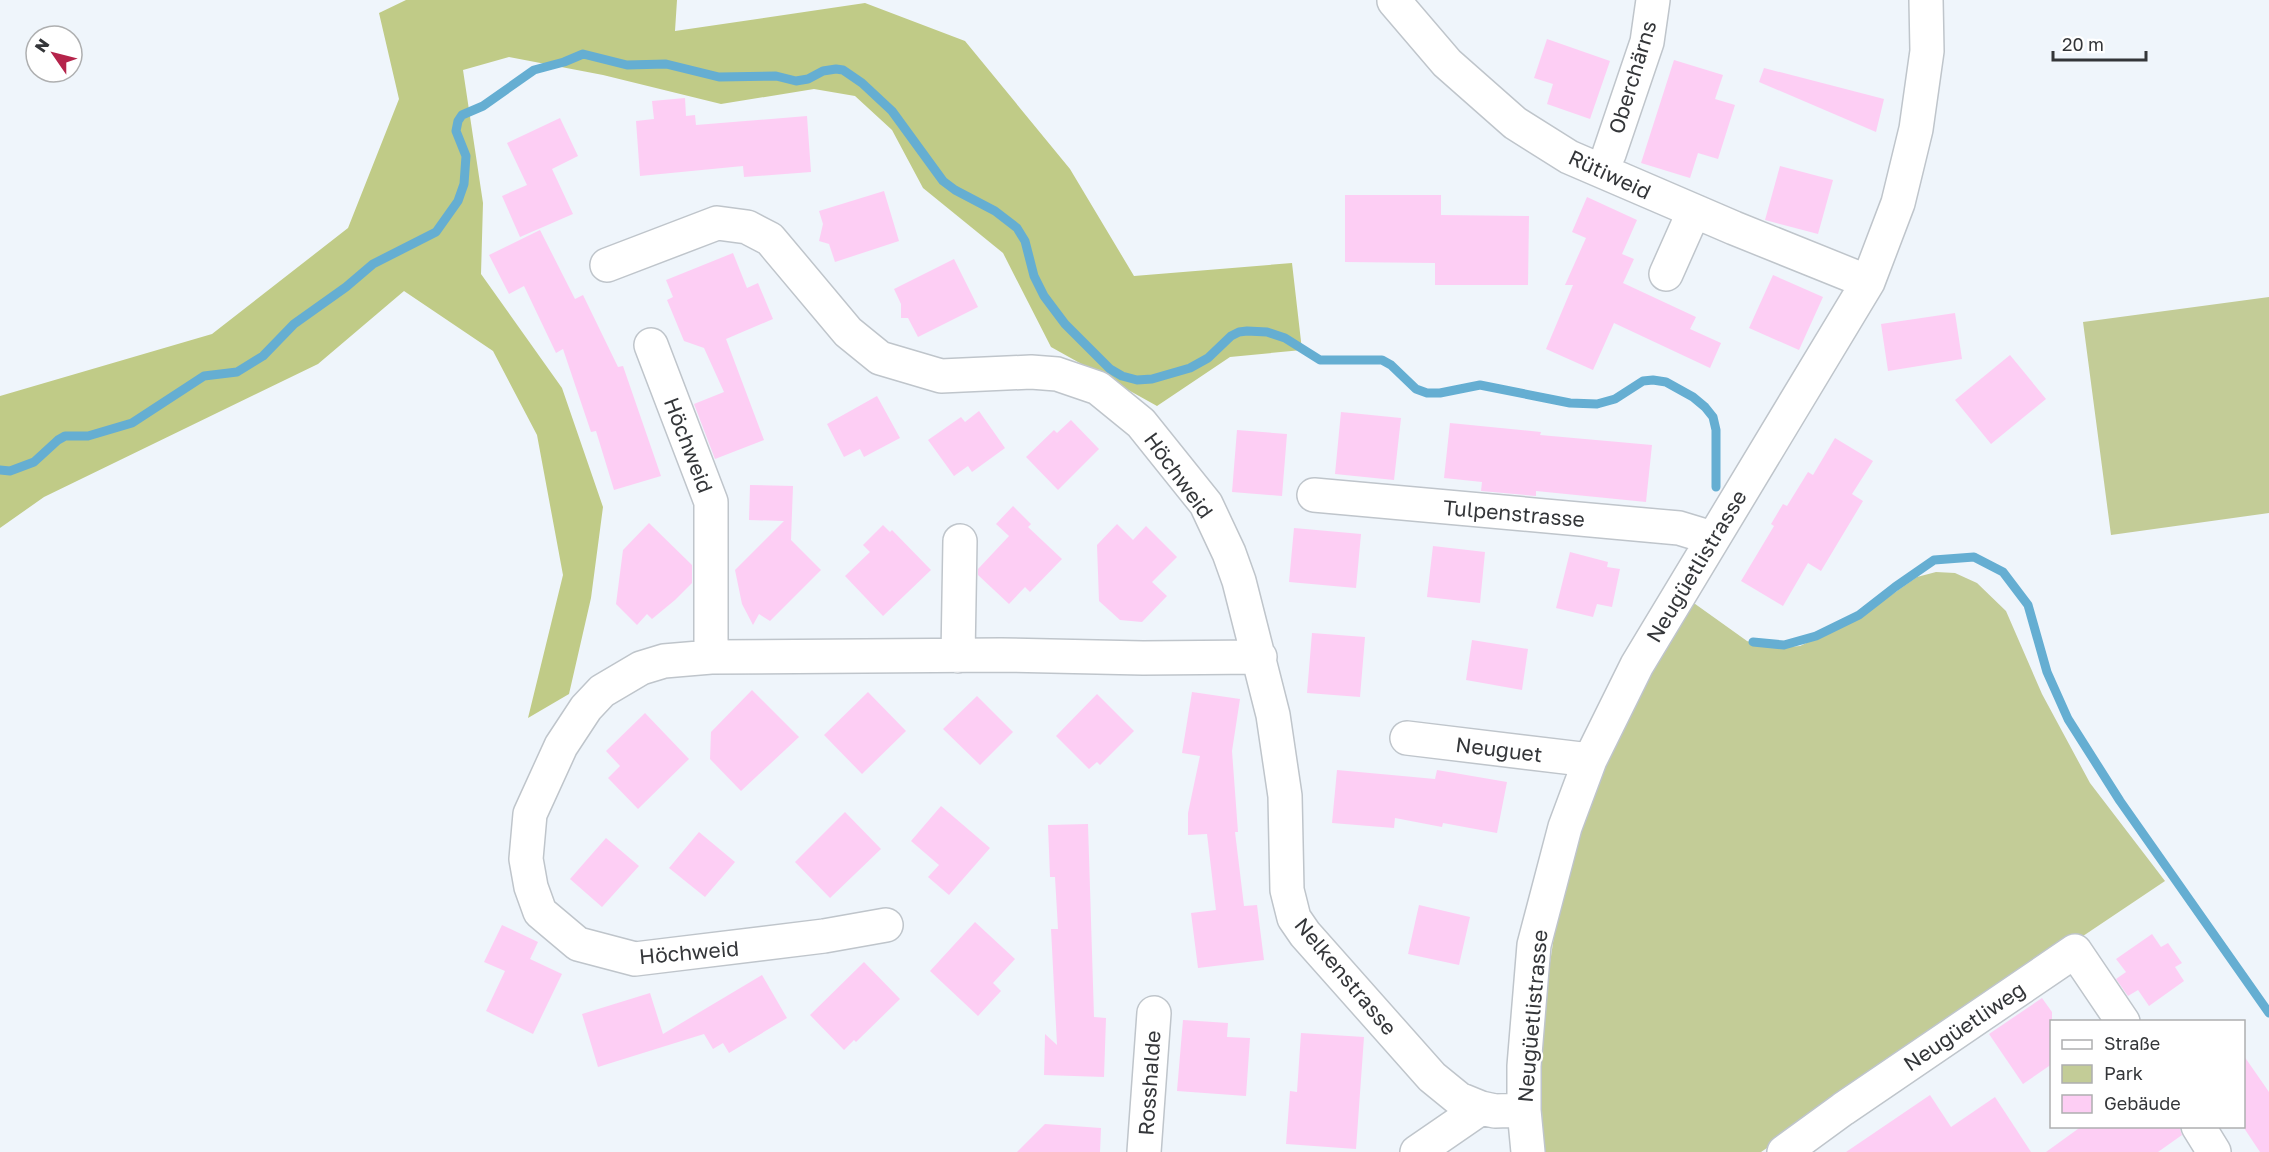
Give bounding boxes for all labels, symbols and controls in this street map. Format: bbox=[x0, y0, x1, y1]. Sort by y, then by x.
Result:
street label: Oberchärns bbox=[1602, 17, 1662, 137]
north arrow bbox=[24, 24, 84, 84]
scale bar bbox=[2053, 24, 2146, 62]
text: 20 m bbox=[2062, 33, 2104, 55]
text: N bbox=[30, 35, 53, 56]
street label: Rütiweid bbox=[1565, 144, 1655, 204]
street label: Höchweid bbox=[659, 394, 719, 496]
street label: Höchweid bbox=[1139, 427, 1219, 523]
street label: Neugüetlistrasse bbox=[1640, 485, 1752, 647]
street label: Tulpenstrasse bbox=[1442, 494, 1586, 532]
street label: Neuguet bbox=[1454, 731, 1544, 767]
street label: Nelkenstrasse bbox=[1289, 912, 1403, 1040]
street label: Neugüetlistrasse bbox=[1512, 929, 1552, 1103]
street label: Höchweid bbox=[638, 935, 740, 969]
street label: Neugüetliweg bbox=[1898, 976, 2030, 1076]
legend bbox=[2050, 1020, 2245, 1128]
street label: Rosshalde bbox=[1132, 1030, 1166, 1136]
text: Straße bbox=[2104, 1032, 2160, 1054]
text: Park bbox=[2104, 1062, 2143, 1084]
text: Gebäude bbox=[2104, 1092, 2181, 1114]

